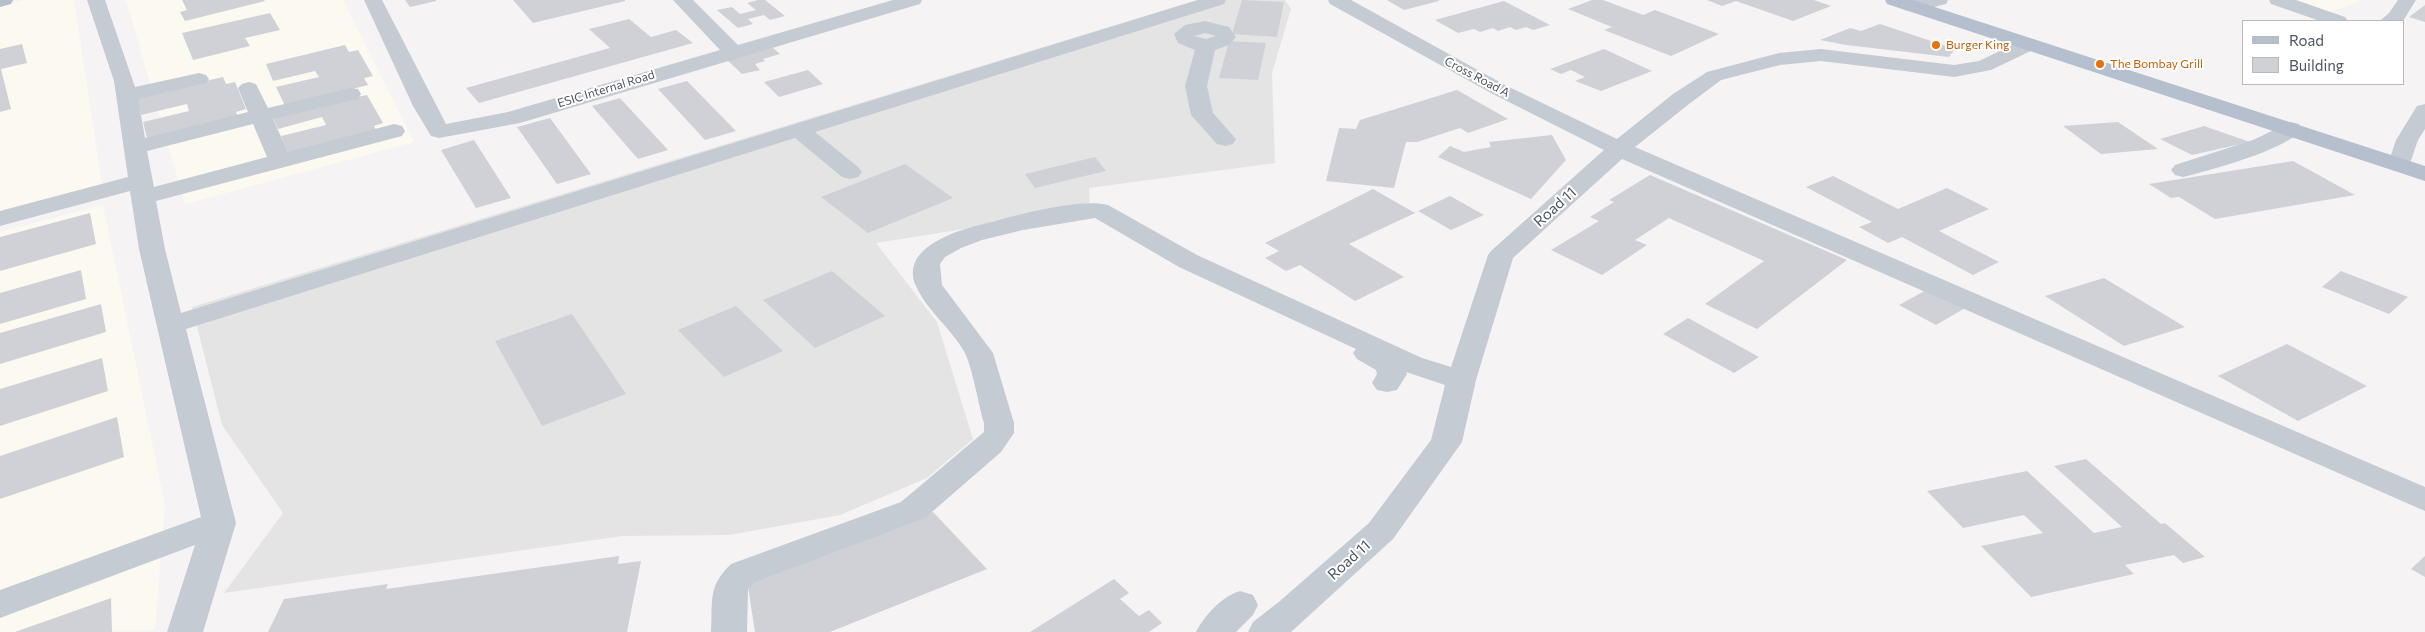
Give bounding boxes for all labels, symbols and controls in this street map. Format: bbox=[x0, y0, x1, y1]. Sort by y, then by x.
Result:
legend bbox=[2242, 20, 2405, 85]
text: Road bbox=[2289, 31, 2324, 49]
place label: Burger King bbox=[1946, 38, 2010, 52]
marker: Burger King bbox=[1930, 39, 1942, 51]
street label: Cross Road A bbox=[1442, 54, 1512, 100]
text: Building bbox=[2289, 56, 2344, 74]
place label: The Bombay Grill bbox=[2110, 57, 2203, 71]
marker: The Bombay Grill bbox=[2094, 58, 2106, 70]
street label: ESIC Internal Road bbox=[556, 67, 656, 111]
street label: Road 11 bbox=[1530, 183, 1580, 231]
street label: Road 11 bbox=[1324, 536, 1374, 584]

